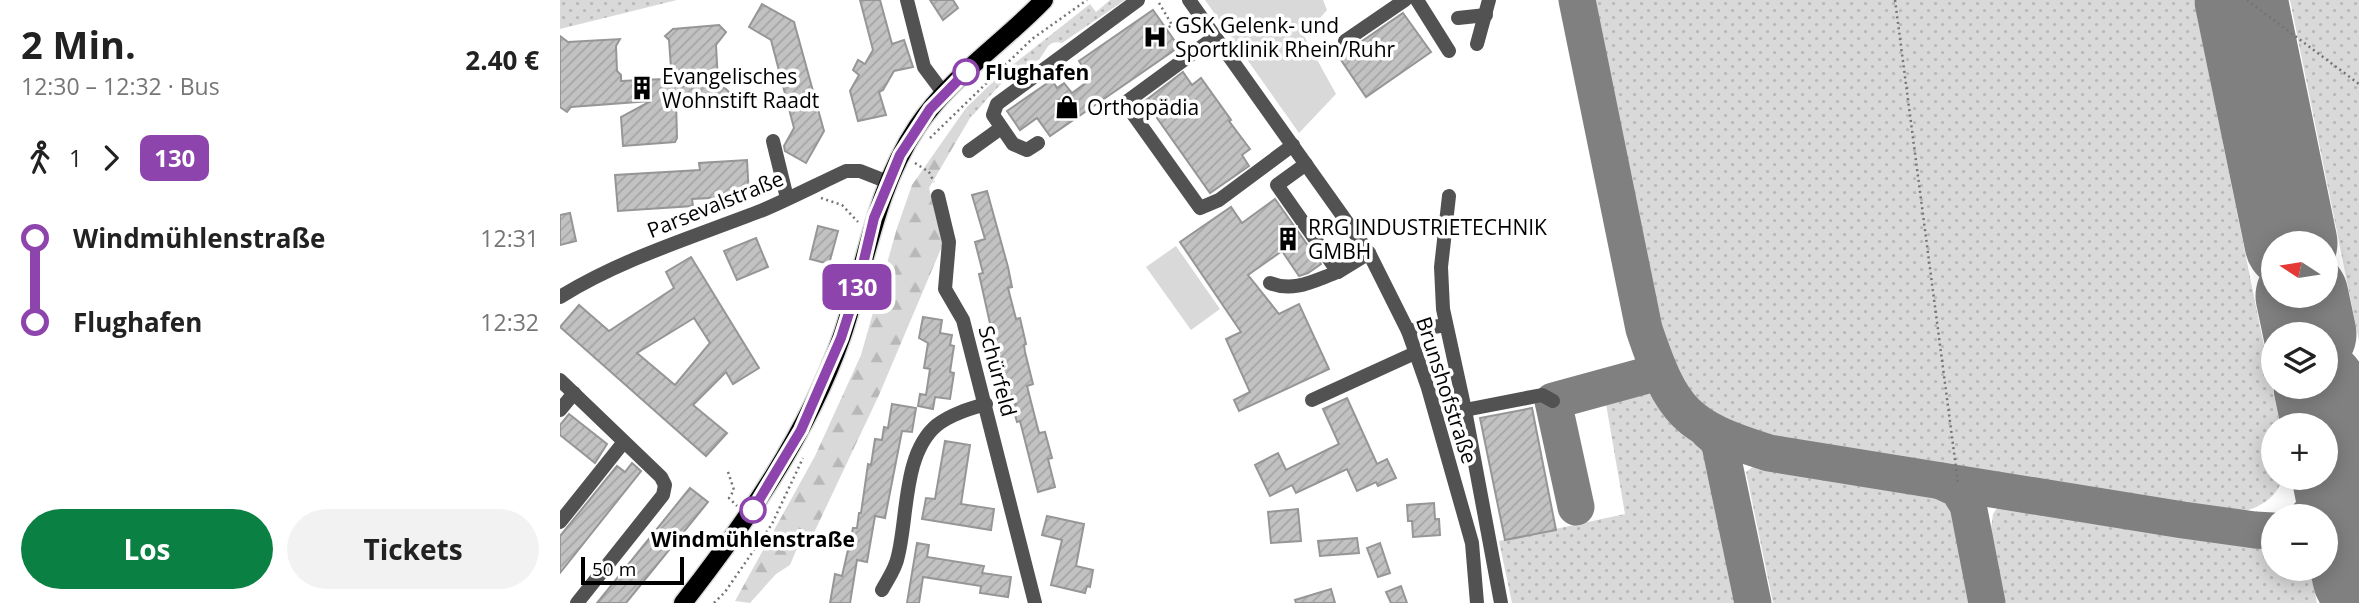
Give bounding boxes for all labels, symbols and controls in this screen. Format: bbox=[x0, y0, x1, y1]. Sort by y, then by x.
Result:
place label: GSK Gelenk- und Sportklinik Rhein/Ruhr bbox=[1175, 11, 1396, 63]
text: 2 Min. bbox=[21, 18, 136, 70]
hospital icon: GSK Gelenk- und Sportklinik Rhein/Ruhr bbox=[1141, 23, 1169, 51]
text: 2.40 € bbox=[465, 42, 539, 78]
place label: Flughafen bbox=[985, 58, 1089, 86]
marker: Flughafen bbox=[953, 59, 979, 85]
place label: Evangelisches Wohnstift Raadt bbox=[662, 62, 819, 114]
text: 12:30 – 12:32 · Bus bbox=[21, 70, 220, 102]
building icon: Evangelisches Wohnstift Raadt bbox=[628, 74, 656, 102]
shop icon: Orthopädia bbox=[1053, 93, 1081, 121]
place label: Orthopädia bbox=[1087, 93, 1199, 121]
icon: walk bbox=[21, 139, 59, 177]
icon: forward bbox=[92, 139, 130, 177]
text: 130 bbox=[154, 141, 195, 174]
text: 1 bbox=[69, 142, 82, 174]
street label: Parsevalstraße bbox=[643, 164, 787, 244]
place label: RRG INDUSTRIETECHNIK GMBH bbox=[1308, 213, 1547, 265]
text: Windmühlenstraße bbox=[73, 220, 325, 256]
text: 12:31 bbox=[480, 222, 539, 254]
building icon: RRG INDUSTRIETECHNIK GMBH bbox=[1274, 225, 1302, 253]
north arrow bbox=[2261, 231, 2338, 308]
map controls bbox=[2261, 231, 2338, 581]
line badge: 130 bbox=[817, 264, 897, 310]
text: 130 bbox=[836, 270, 878, 303]
text: Flughafen bbox=[73, 304, 202, 340]
text: 12:32 bbox=[480, 306, 539, 338]
street label: Brunshofstraße bbox=[1410, 313, 1484, 467]
street label: Schürfeld bbox=[972, 322, 1024, 420]
button: layers bbox=[2261, 322, 2338, 399]
button: + bbox=[2261, 413, 2338, 490]
marker: Windmühlenstraße bbox=[740, 497, 766, 523]
button: − bbox=[2261, 504, 2338, 581]
button: Los bbox=[21, 509, 273, 589]
button: Tickets bbox=[287, 509, 539, 589]
place label: Windmühlenstraße bbox=[651, 525, 855, 553]
scale bar bbox=[581, 554, 684, 586]
text: 50 m bbox=[592, 556, 636, 582]

